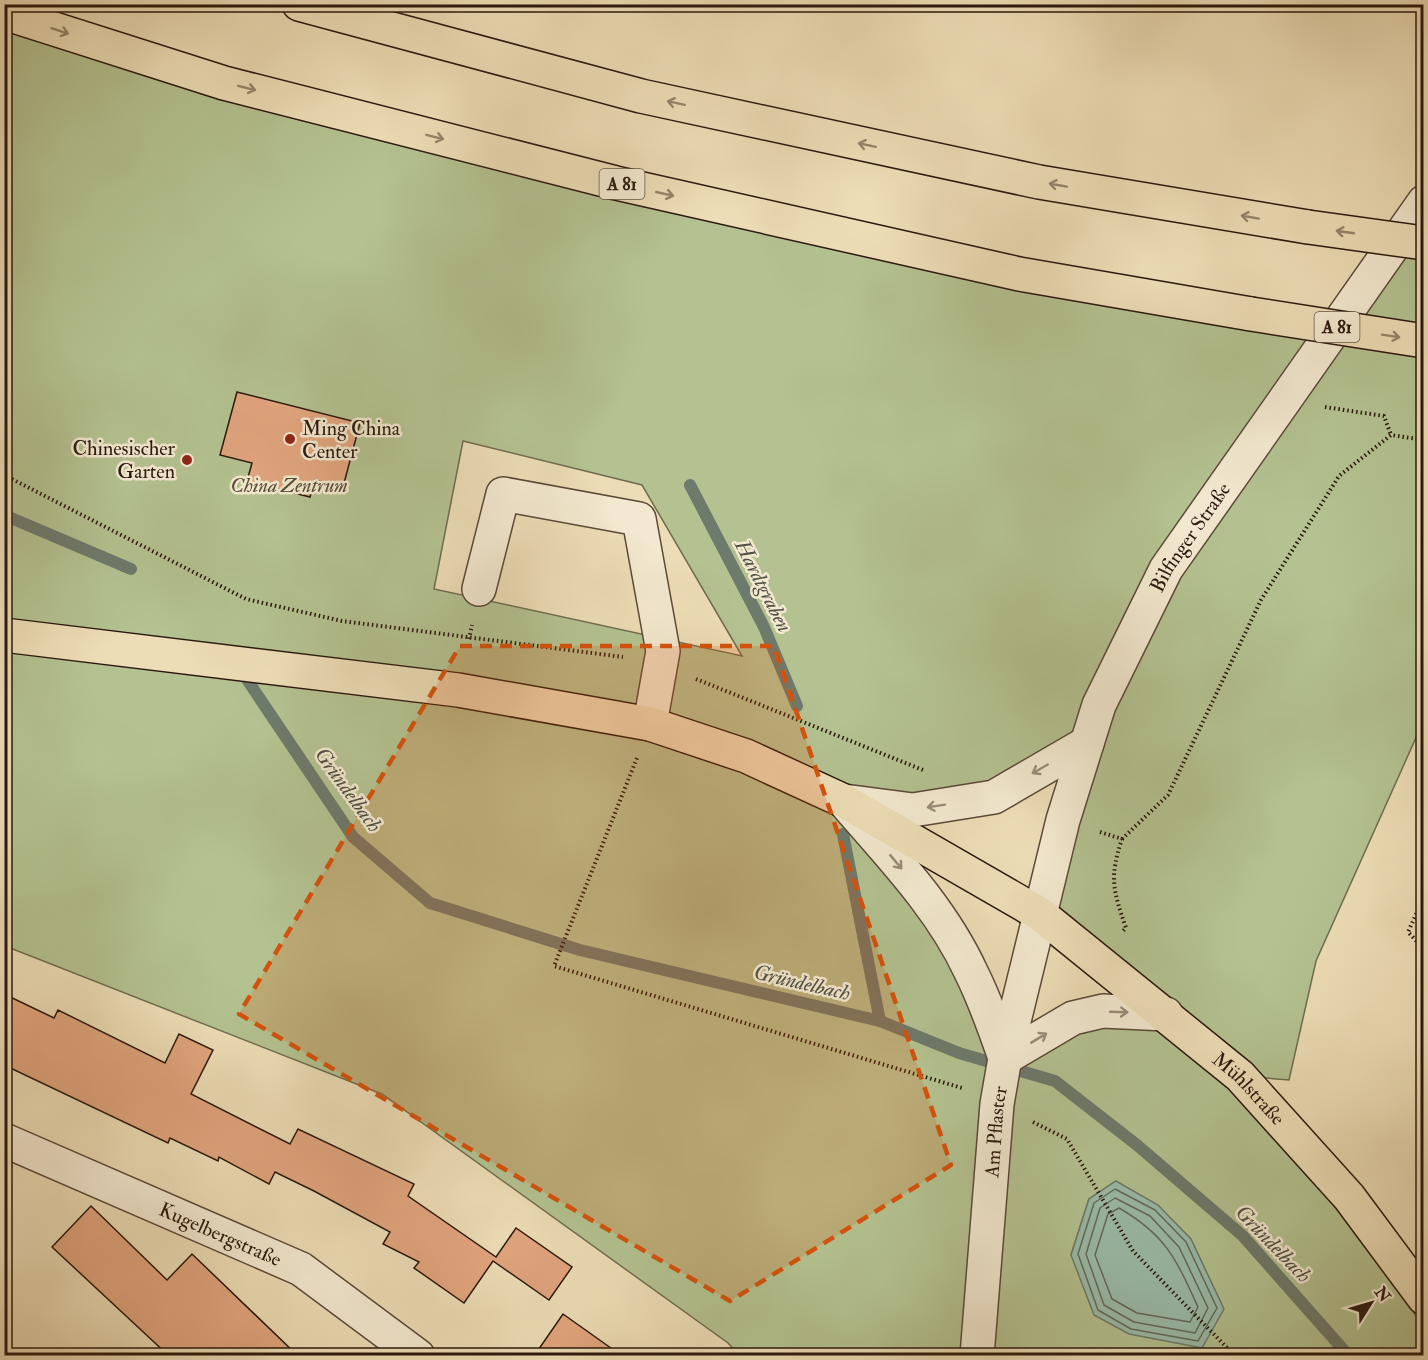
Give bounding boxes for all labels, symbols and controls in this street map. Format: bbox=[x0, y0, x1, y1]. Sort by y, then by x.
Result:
one-way arrow bbox=[50, 26, 69, 37]
one-way arrow bbox=[237, 83, 256, 95]
one-way arrow bbox=[667, 97, 686, 109]
one-way arrow bbox=[426, 131, 445, 143]
one-way arrow bbox=[858, 138, 877, 150]
road number: A 81 bbox=[600, 169, 644, 199]
one-way arrow bbox=[1048, 179, 1068, 190]
one-way arrow bbox=[655, 189, 675, 200]
one-way arrow bbox=[1241, 212, 1260, 223]
one-way arrow bbox=[1335, 227, 1355, 238]
road number: A 81 bbox=[1314, 312, 1360, 342]
one-way arrow bbox=[1381, 330, 1401, 341]
place label: Ming China Center bbox=[302, 416, 401, 464]
marker: Ming China Center bbox=[283, 432, 297, 446]
place label: Chinesischer Garten bbox=[72, 436, 176, 484]
marker: Chinesischer Garten bbox=[180, 453, 194, 467]
park label: China Zentrum bbox=[230, 473, 348, 498]
street label: Bilfinger Straße bbox=[1144, 478, 1235, 596]
water label: Hardtgraben bbox=[728, 534, 798, 637]
water label: Gründelbach bbox=[308, 742, 388, 838]
one-way arrow bbox=[1032, 764, 1049, 776]
one-way arrow bbox=[927, 801, 947, 812]
one-way arrow bbox=[889, 854, 903, 869]
water label: Gründelbach bbox=[751, 959, 853, 1007]
one-way arrow bbox=[1109, 1006, 1129, 1017]
one-way arrow bbox=[1030, 1032, 1047, 1044]
street label: Mühlstraße bbox=[1208, 1046, 1291, 1130]
street label: Am Pflaster bbox=[979, 1083, 1013, 1180]
street label: Kugelbergstraße bbox=[155, 1196, 285, 1272]
water label: Gründelbach bbox=[1229, 1199, 1317, 1289]
north arrow bbox=[1341, 1273, 1401, 1333]
text: N bbox=[1369, 1282, 1395, 1307]

